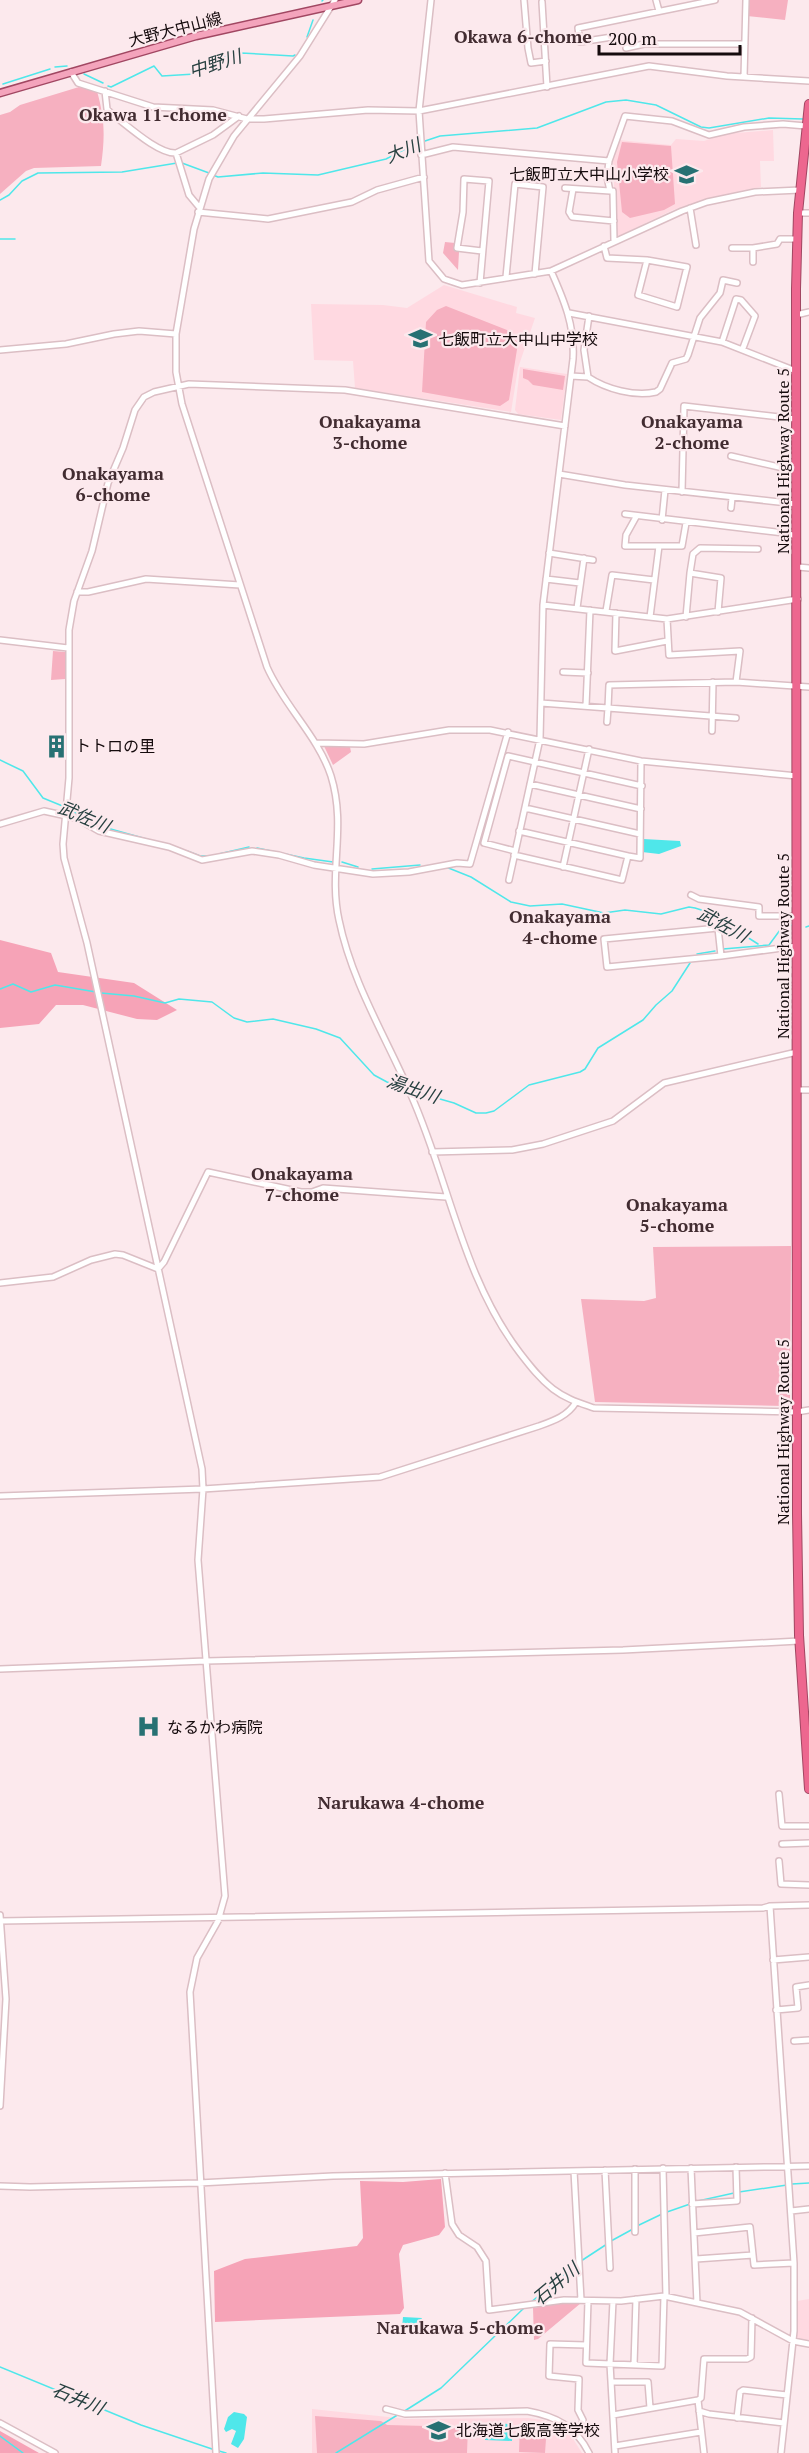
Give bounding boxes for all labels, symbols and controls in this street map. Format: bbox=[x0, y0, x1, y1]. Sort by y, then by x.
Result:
street label: 大野大中山線 bbox=[126, 7, 224, 51]
scale bar bbox=[599, 18, 740, 56]
district label: Okawa 6-chome bbox=[454, 24, 592, 48]
text: 200 m bbox=[608, 26, 657, 50]
water label: 中野川 bbox=[185, 43, 246, 83]
district label: Okawa 11-chome bbox=[79, 102, 227, 126]
water label: 大川 bbox=[381, 131, 426, 168]
school or university icon: 七飯町立大中山小学校 bbox=[674, 161, 700, 187]
place label: 七飯町立大中山小学校 bbox=[509, 163, 669, 185]
school or university icon: 七飯町立大中山中学校 bbox=[407, 326, 433, 352]
place label: 七飯町立大中山中学校 bbox=[438, 328, 598, 350]
street label: National Highway Route 5 bbox=[772, 368, 794, 554]
district label: Onakayama 3-chome bbox=[319, 409, 421, 454]
district label: Onakayama 2-chome bbox=[641, 409, 743, 454]
district label: Onakayama 6-chome bbox=[62, 461, 164, 506]
building icon: トトロの里 bbox=[44, 733, 70, 759]
place label: トトロの里 bbox=[75, 735, 155, 757]
water label: 武佐川 bbox=[55, 794, 116, 838]
street label: National Highway Route 5 bbox=[772, 853, 794, 1039]
water label: 武佐川 bbox=[694, 901, 755, 948]
district label: Onakayama 4-chome bbox=[509, 904, 611, 949]
water label: 湯出川 bbox=[384, 1068, 445, 1109]
district label: Onakayama 7-chome bbox=[251, 1161, 353, 1206]
district label: Onakayama 5-chome bbox=[626, 1192, 728, 1237]
street label: National Highway Route 5 bbox=[772, 1339, 794, 1525]
hospital icon: なるかわ病院 bbox=[136, 1714, 162, 1740]
place label: なるかわ病院 bbox=[167, 1716, 263, 1738]
district label: Narukawa 4-chome bbox=[318, 1790, 485, 1814]
water label: 石井川 bbox=[527, 2255, 585, 2310]
district label: Narukawa 5-chome bbox=[377, 2315, 544, 2339]
water label: 石井川 bbox=[49, 2377, 110, 2420]
school or university icon: 北海道七飯高等学校 bbox=[425, 2417, 451, 2443]
place label: 北海道七飯高等学校 bbox=[456, 2419, 600, 2441]

